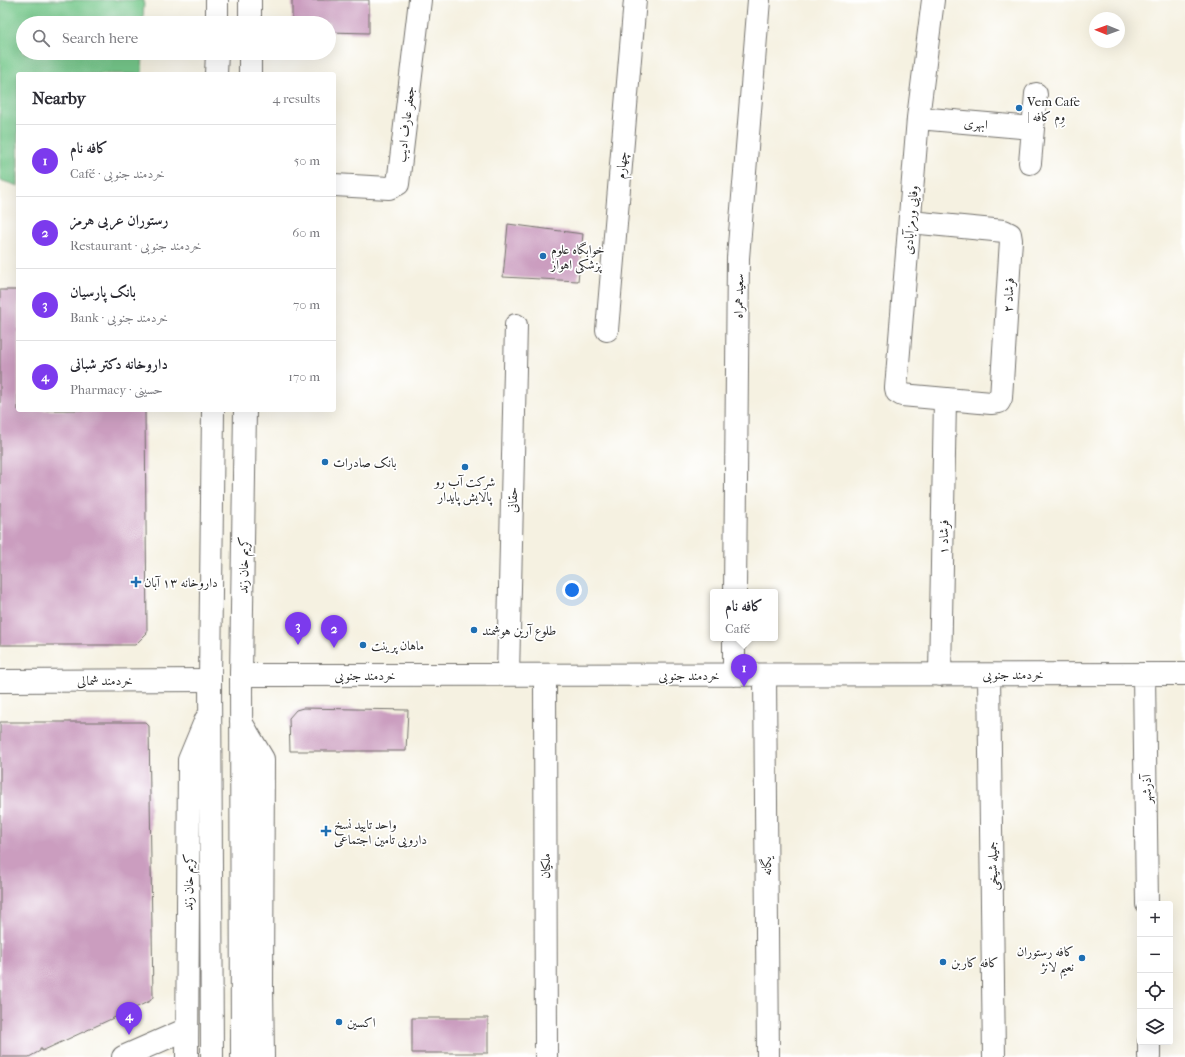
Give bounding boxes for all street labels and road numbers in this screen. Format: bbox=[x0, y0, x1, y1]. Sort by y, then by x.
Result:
street label: جعفر عارف ادیب bbox=[393, 85, 420, 163]
street label: ابهری bbox=[963, 115, 989, 133]
street label: چهارم bbox=[613, 151, 634, 180]
street label: وفایی ورمزآبادی bbox=[900, 185, 923, 255]
street label: سعید همراه bbox=[731, 273, 747, 319]
street label: فرشاد ۲ bbox=[1000, 277, 1018, 313]
street label: حقانی bbox=[505, 487, 521, 513]
street label: فرشاد ۱ bbox=[936, 519, 952, 555]
street label: کریم خان زند bbox=[236, 536, 255, 594]
street label: خردمند جنوبی bbox=[982, 667, 1044, 684]
street label: خردمند جنوبی bbox=[334, 668, 396, 685]
street label: خردمند جنوبی bbox=[658, 668, 720, 685]
street label: خردمند شمالی bbox=[77, 673, 133, 689]
street label: آذرشهر bbox=[1139, 773, 1155, 806]
street label: جمیله شیخی bbox=[985, 841, 1002, 891]
street label: کریم خان زند bbox=[181, 853, 200, 911]
street label: ملکیان bbox=[538, 853, 553, 879]
street label: یگانه bbox=[758, 855, 775, 876]

